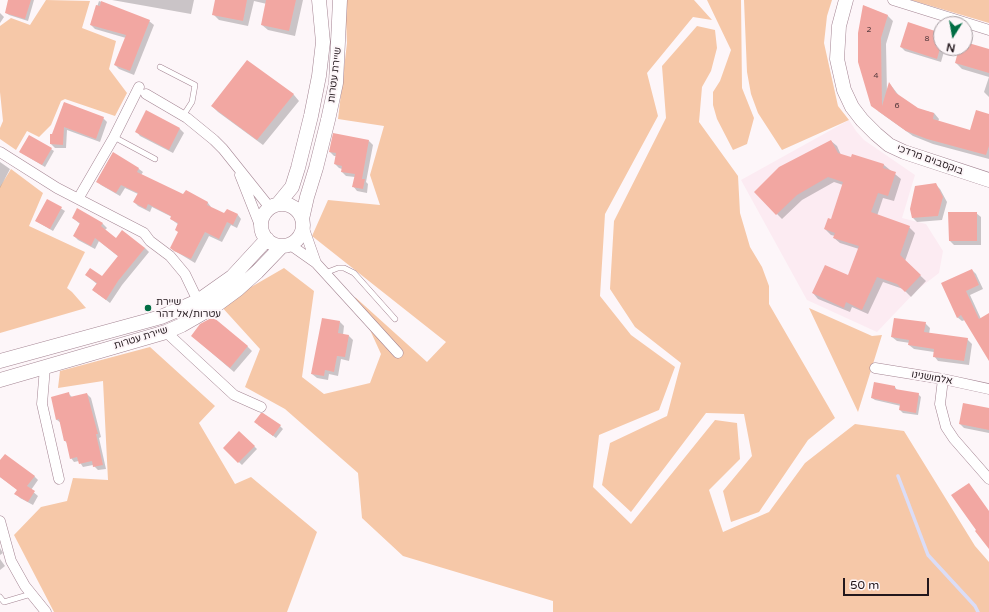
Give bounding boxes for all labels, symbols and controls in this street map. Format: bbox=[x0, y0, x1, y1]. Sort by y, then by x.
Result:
north arrow bbox=[933, 16, 973, 56]
house number: 2 bbox=[866, 25, 872, 35]
house number: 8 bbox=[924, 34, 930, 44]
text: N bbox=[945, 40, 956, 55]
street label: שיירת עטרות bbox=[326, 46, 344, 104]
house number: 4 bbox=[873, 71, 879, 81]
house number: 6 bbox=[894, 101, 900, 111]
street label: בוקסבוים מרדכי bbox=[895, 142, 965, 178]
place label: שיירת עטרות/אל דהר bbox=[156, 296, 221, 320]
marker: שיירת עטרות/אל דהר bbox=[143, 303, 153, 313]
street label: שיירת עטרות bbox=[112, 324, 170, 352]
street label: אלמושנינו bbox=[910, 368, 954, 388]
scale bar bbox=[845, 570, 931, 596]
text: 50 m bbox=[850, 578, 879, 592]

